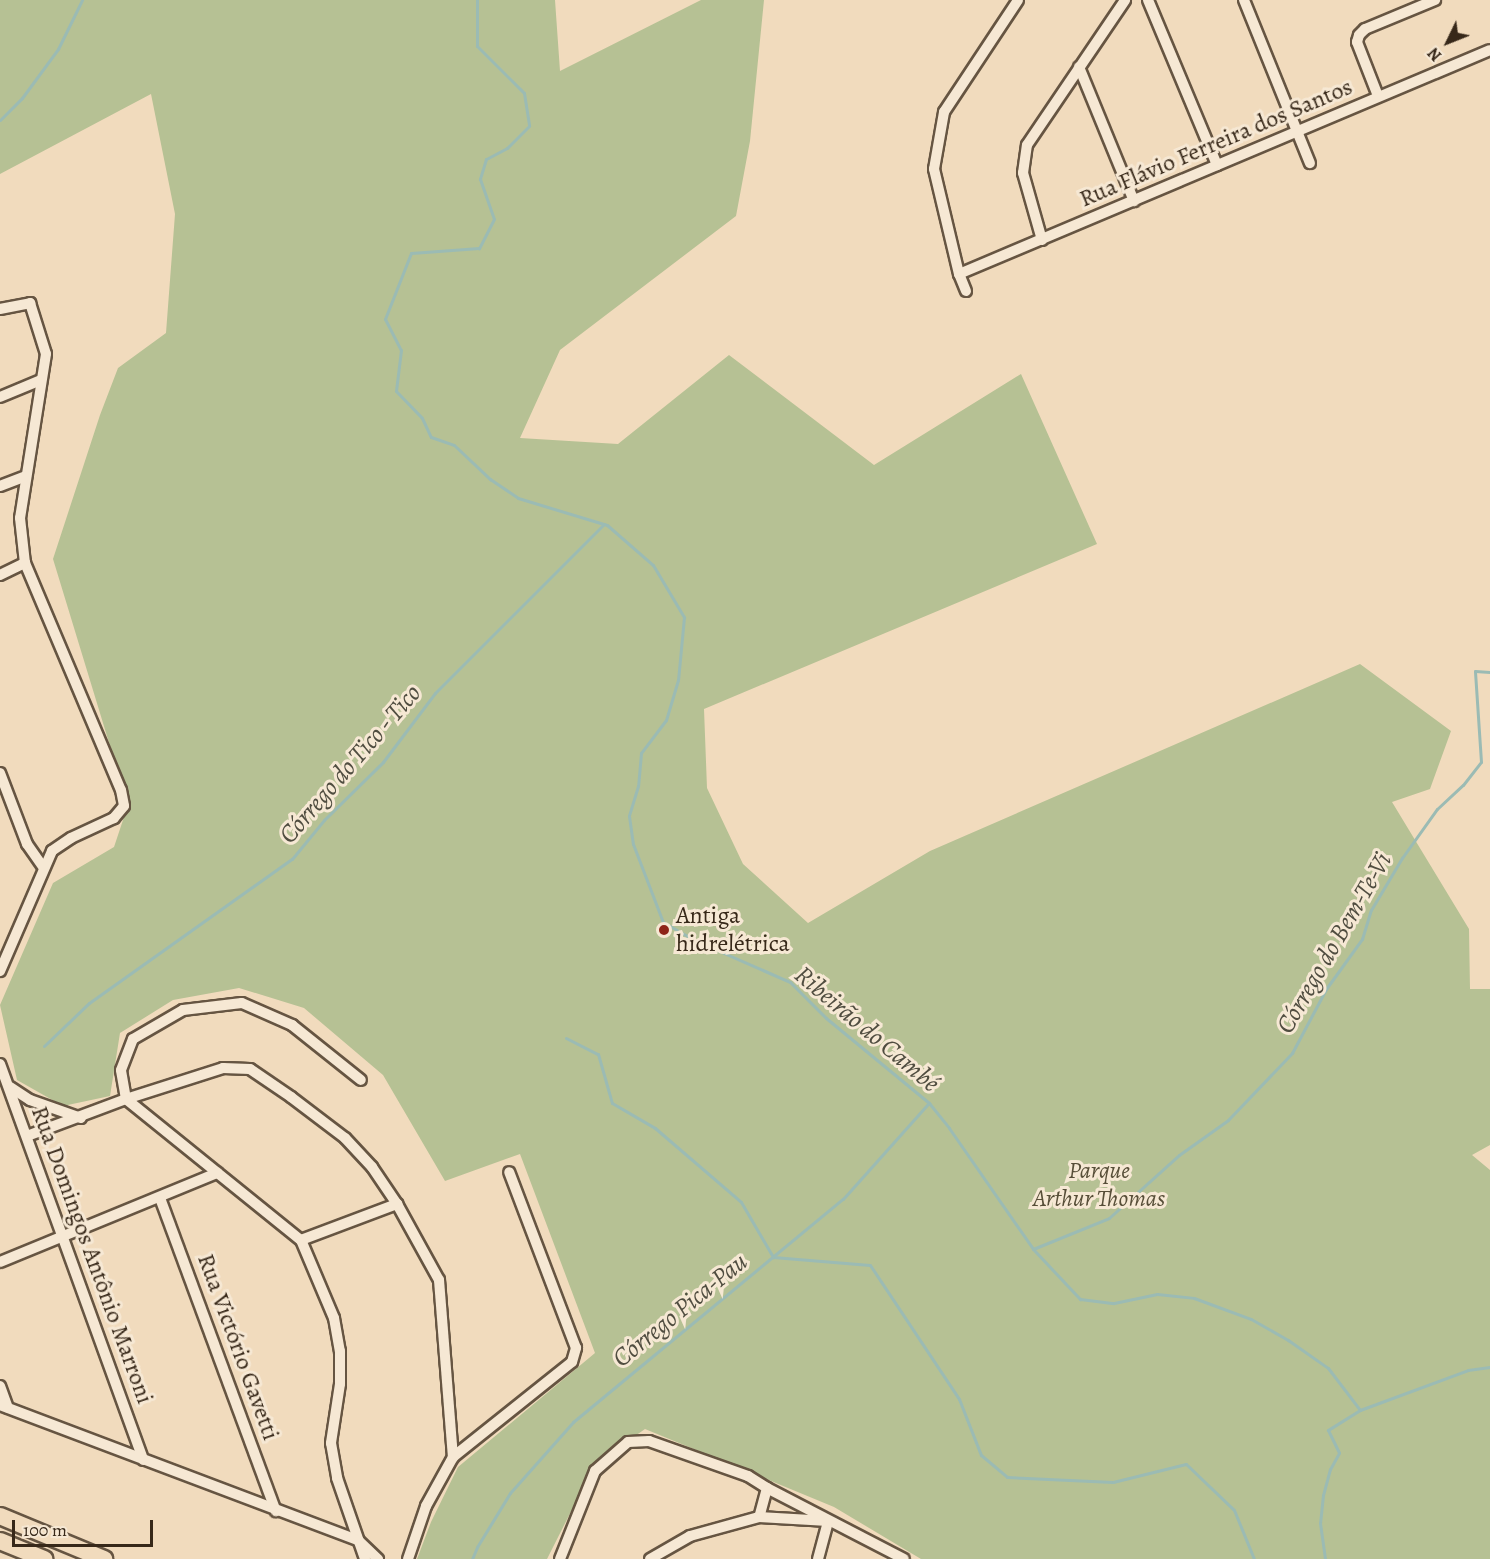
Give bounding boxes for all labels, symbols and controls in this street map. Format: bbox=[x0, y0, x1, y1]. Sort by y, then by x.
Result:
north arrow bbox=[1418, 12, 1478, 72]
text: N bbox=[1423, 43, 1447, 66]
street label: Rua Flávio Ferreira dos Santos bbox=[1075, 72, 1357, 214]
water label: Córrego do Tico - Tico bbox=[272, 678, 428, 850]
water label: Córrego do Bem-Te-Vi bbox=[1270, 847, 1398, 1039]
place label: Antiga hidrelétrica bbox=[676, 902, 790, 958]
marker: Antiga hidrelétrica bbox=[657, 923, 671, 937]
water label: Ribeirão do Cambé bbox=[788, 959, 946, 1099]
street label: Rua Domingos Antônio Marroni bbox=[25, 1102, 159, 1408]
park label: Parque Arthur Thomas bbox=[1033, 1157, 1165, 1213]
water label: Córrego Pica-Pau bbox=[606, 1246, 754, 1374]
street label: Rua Victório Gavetti bbox=[191, 1250, 285, 1444]
scale bar bbox=[15, 1508, 156, 1546]
text: 100 m bbox=[23, 1518, 67, 1542]

